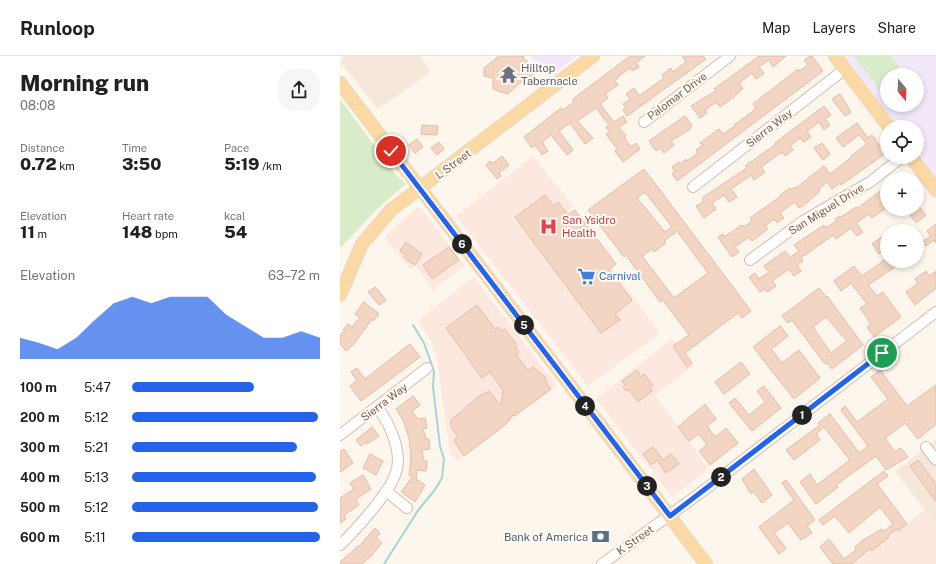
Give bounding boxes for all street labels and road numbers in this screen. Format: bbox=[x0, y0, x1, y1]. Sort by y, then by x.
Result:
street label: Palomar Drive bbox=[645, 70, 709, 122]
street label: Sierra Way bbox=[744, 106, 794, 150]
street label: L Street bbox=[433, 147, 473, 181]
street label: San Miguel Drive bbox=[786, 181, 866, 237]
street label: Sierra Way bbox=[358, 381, 410, 423]
street label: K Street bbox=[614, 523, 656, 557]

